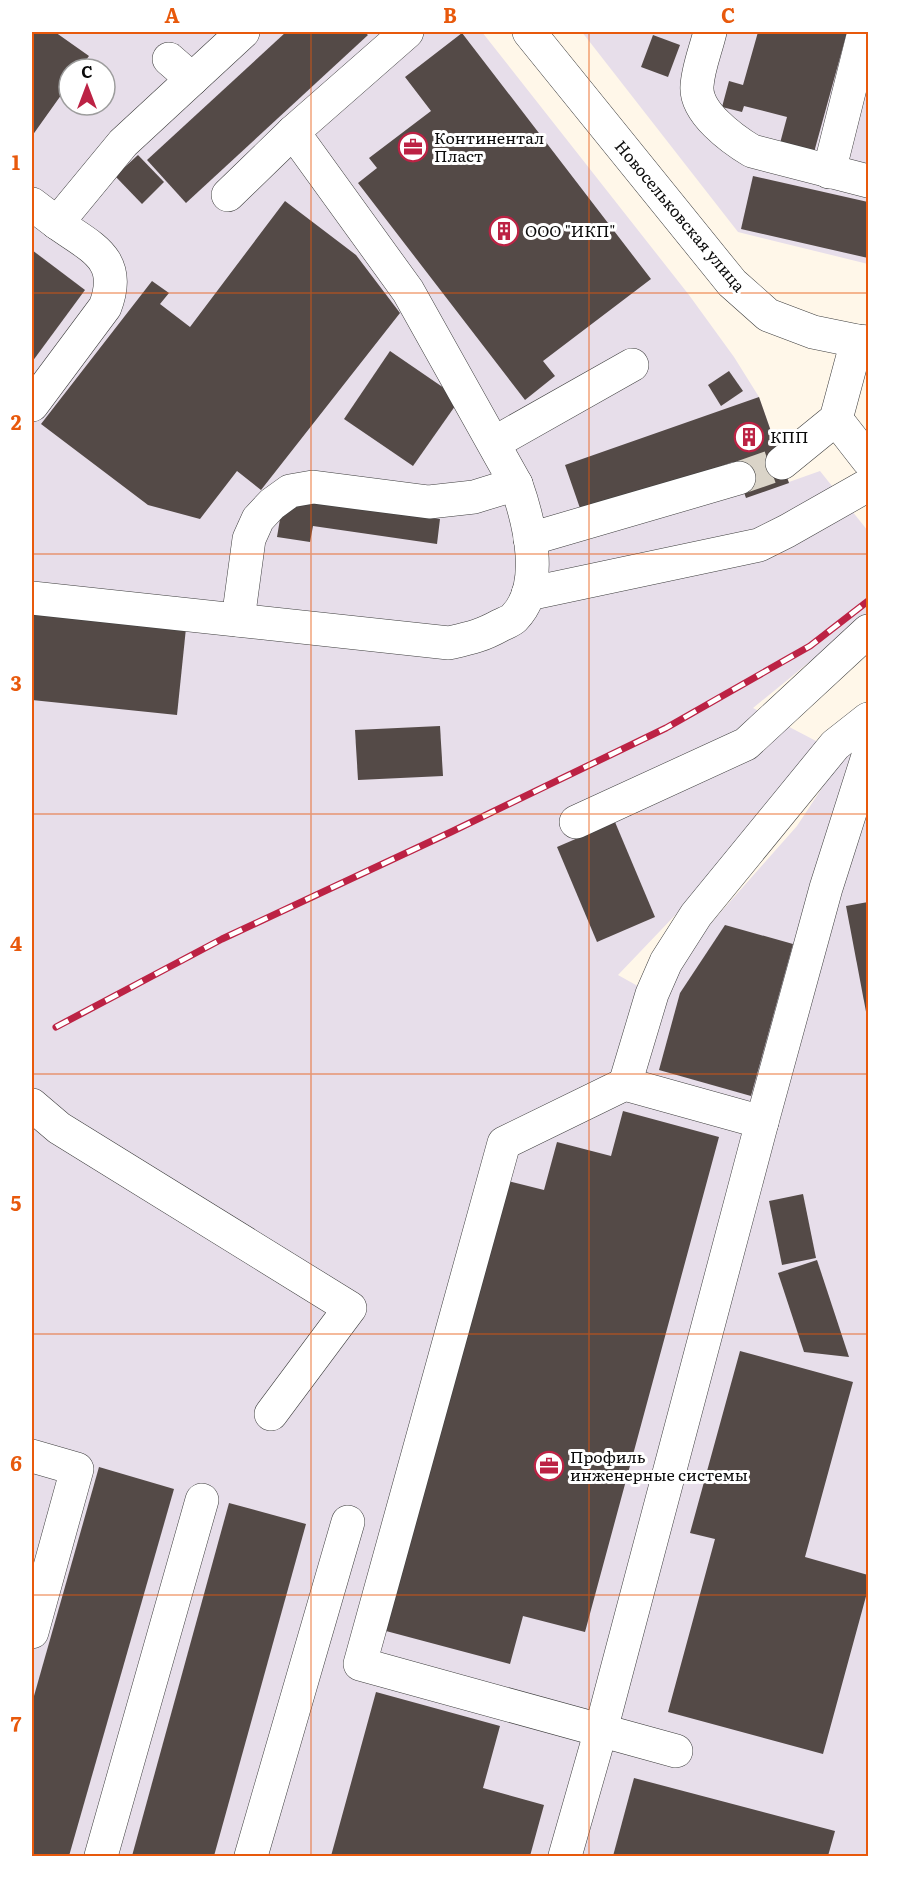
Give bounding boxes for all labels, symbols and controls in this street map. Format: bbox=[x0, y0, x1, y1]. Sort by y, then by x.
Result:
text: A bbox=[164, 0, 180, 29]
text: B bbox=[443, 0, 457, 29]
text: C bbox=[721, 0, 735, 29]
north arrow bbox=[57, 57, 117, 117]
text: С bbox=[81, 59, 93, 83]
place label: Континентал Пласт bbox=[434, 125, 544, 167]
office icon: Континентал Пласт bbox=[397, 131, 429, 163]
street label: Новосельковская улица bbox=[610, 134, 752, 297]
text: 1 bbox=[12, 146, 20, 176]
building icon: ООО "ИКП" bbox=[488, 215, 520, 247]
place label: ООО "ИКП" bbox=[525, 218, 616, 242]
text: 2 bbox=[11, 406, 22, 436]
building icon: КПП bbox=[733, 421, 765, 453]
place label: КПП bbox=[770, 424, 808, 448]
text: 3 bbox=[10, 667, 22, 697]
text: 4 bbox=[10, 927, 22, 957]
text: 5 bbox=[11, 1187, 22, 1217]
place label: Профиль инженерные системы bbox=[570, 1444, 748, 1486]
text: 6 bbox=[10, 1447, 22, 1477]
office icon: Профиль инженерные системы bbox=[533, 1450, 565, 1482]
text: 7 bbox=[11, 1708, 22, 1738]

